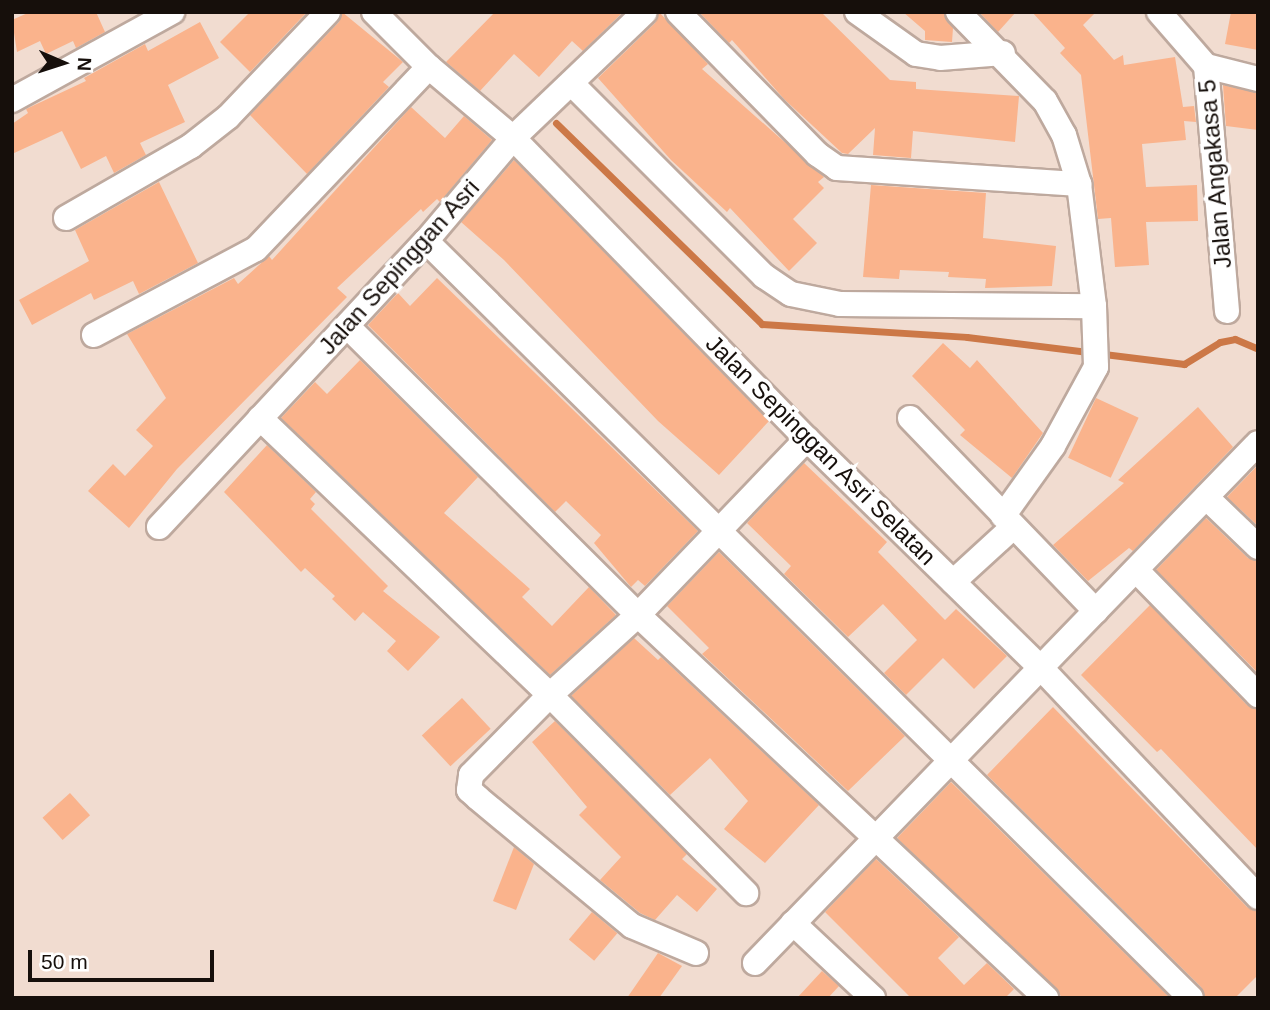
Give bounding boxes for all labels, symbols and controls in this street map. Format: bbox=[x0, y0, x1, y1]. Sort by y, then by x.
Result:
north arrow bbox=[28, 28, 98, 98]
text: N bbox=[74, 57, 95, 72]
street label: Jalan Angakasa 5 bbox=[1192, 78, 1238, 270]
street label: Jalan Sepinggan Asri bbox=[312, 173, 486, 361]
street label: Jalan Sepinggan Asri Selatan bbox=[699, 328, 943, 572]
scale bar bbox=[32, 936, 217, 980]
text: 50 m bbox=[41, 950, 88, 973]

